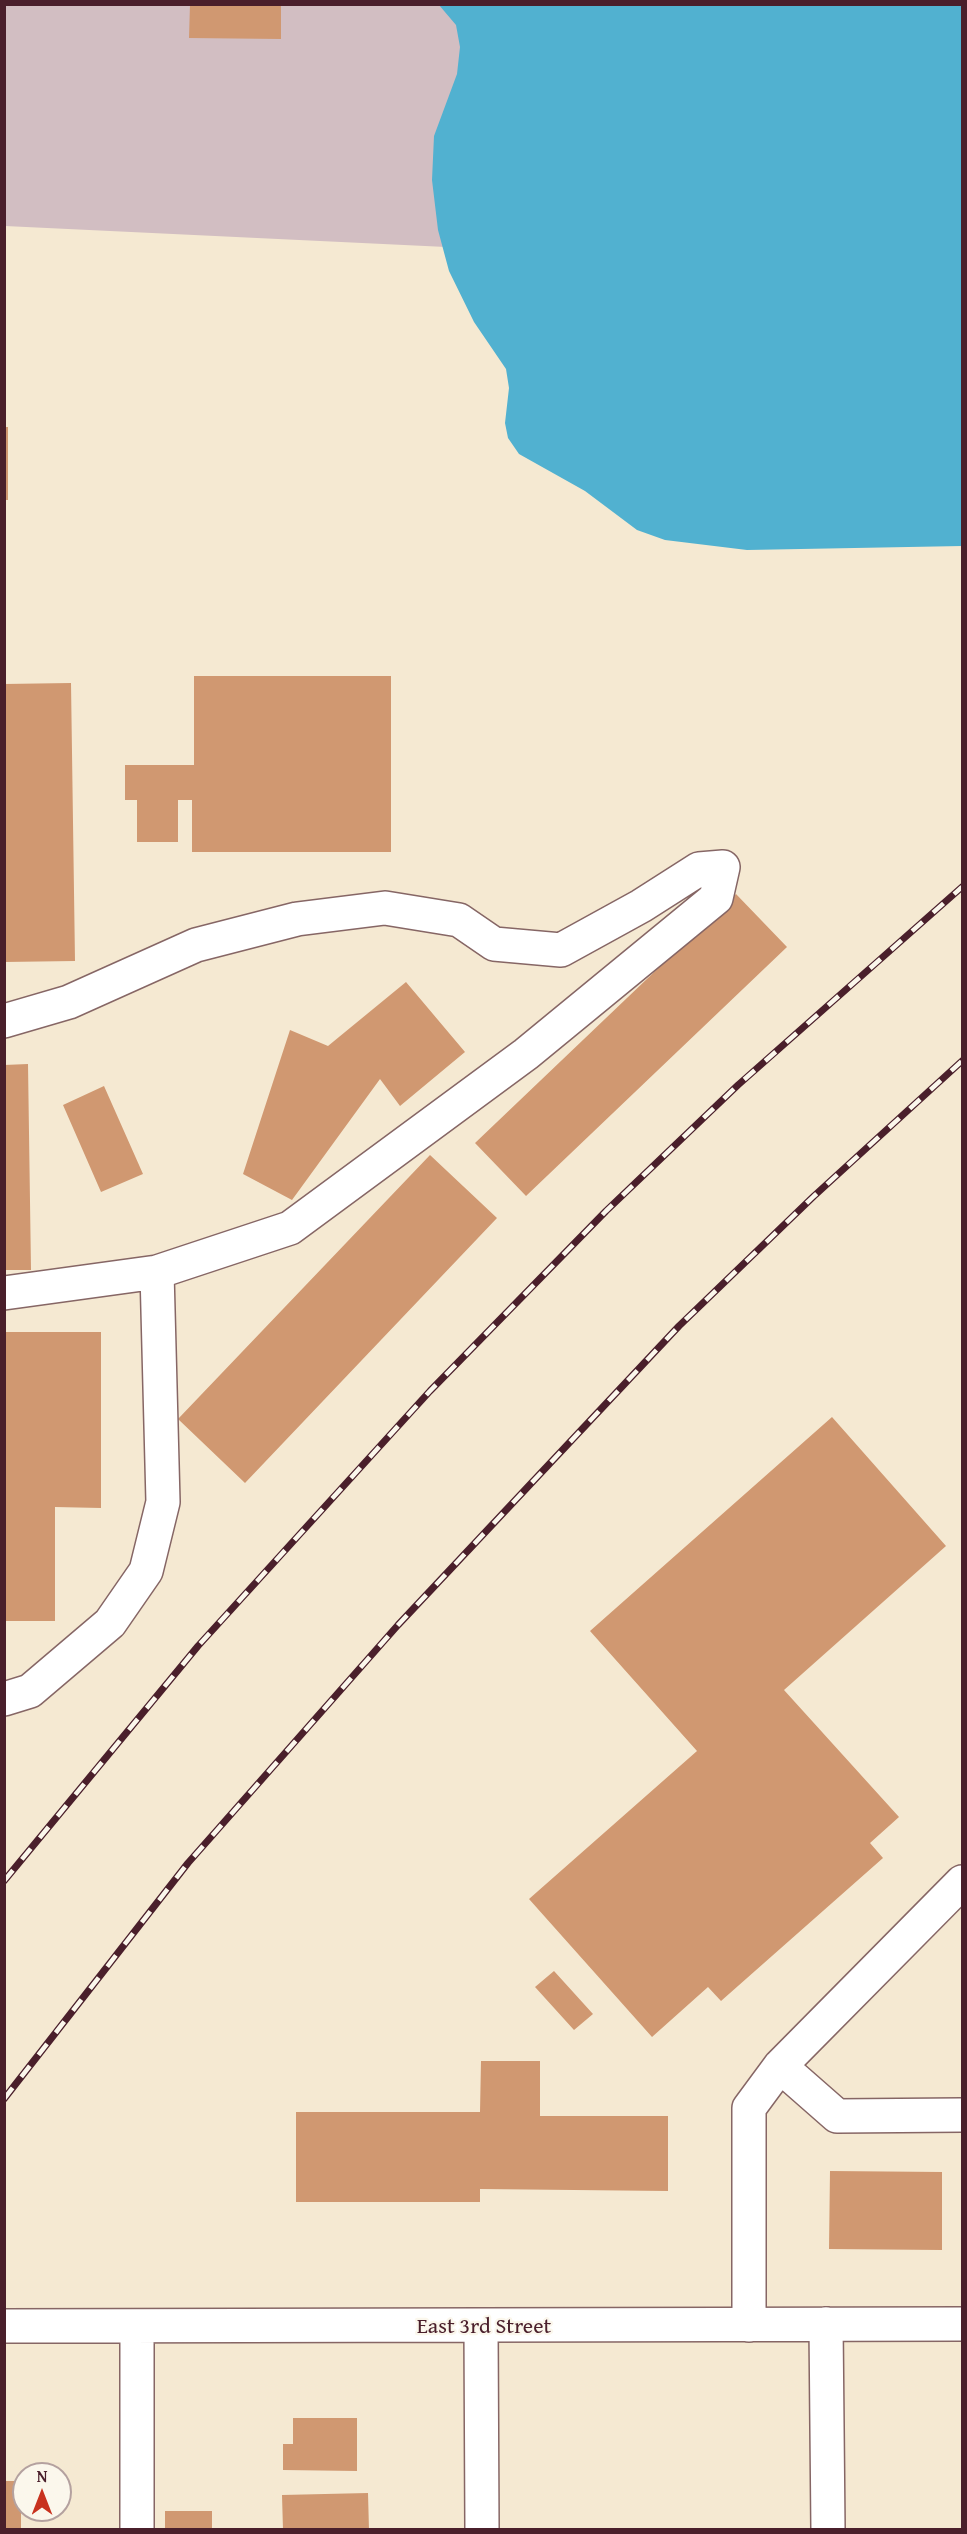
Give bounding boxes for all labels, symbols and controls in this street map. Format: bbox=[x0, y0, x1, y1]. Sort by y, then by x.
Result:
street label: East 3rd Street bbox=[417, 2314, 551, 2340]
north arrow bbox=[12, 2462, 72, 2522]
text: N bbox=[37, 2464, 47, 2488]

